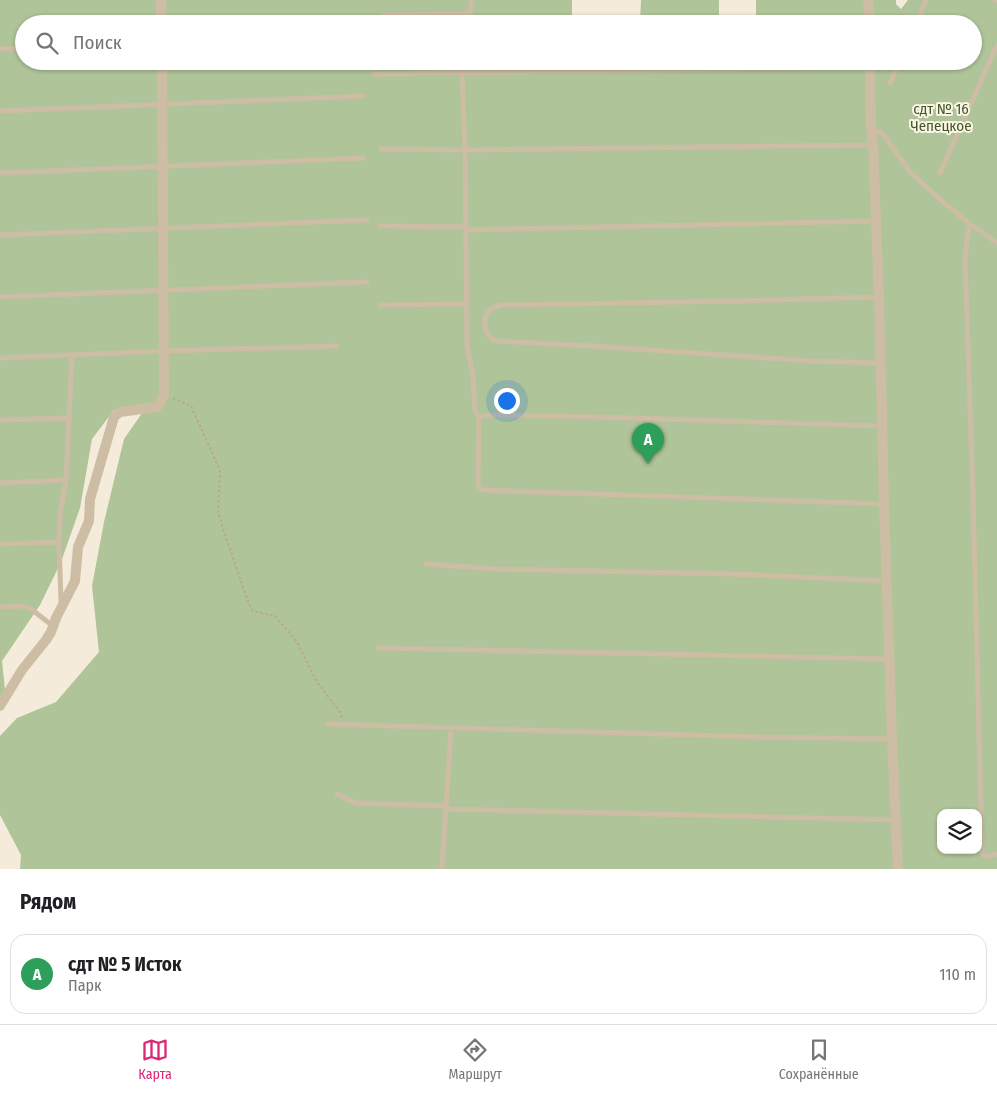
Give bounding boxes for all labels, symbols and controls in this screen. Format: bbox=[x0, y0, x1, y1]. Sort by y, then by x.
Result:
search box bbox=[15, 15, 982, 70]
icon: search bbox=[33, 29, 61, 57]
text: Поиск bbox=[73, 31, 122, 54]
park label: сдт № 16 Чепецкое bbox=[910, 100, 972, 135]
your location bbox=[494, 388, 520, 414]
pin: A bbox=[632, 423, 664, 464]
map controls bbox=[937, 809, 982, 854]
button: layers bbox=[937, 809, 982, 854]
text: Рядом bbox=[20, 889, 76, 915]
text: сдт № 5 Исток bbox=[68, 953, 182, 976]
text: A bbox=[33, 965, 41, 984]
text: 110 m bbox=[939, 965, 976, 984]
text: Парк bbox=[68, 976, 102, 995]
tab: Карта bbox=[138, 1036, 172, 1083]
tab: Маршрут bbox=[448, 1036, 502, 1083]
tab: Сохранённые bbox=[779, 1036, 859, 1083]

